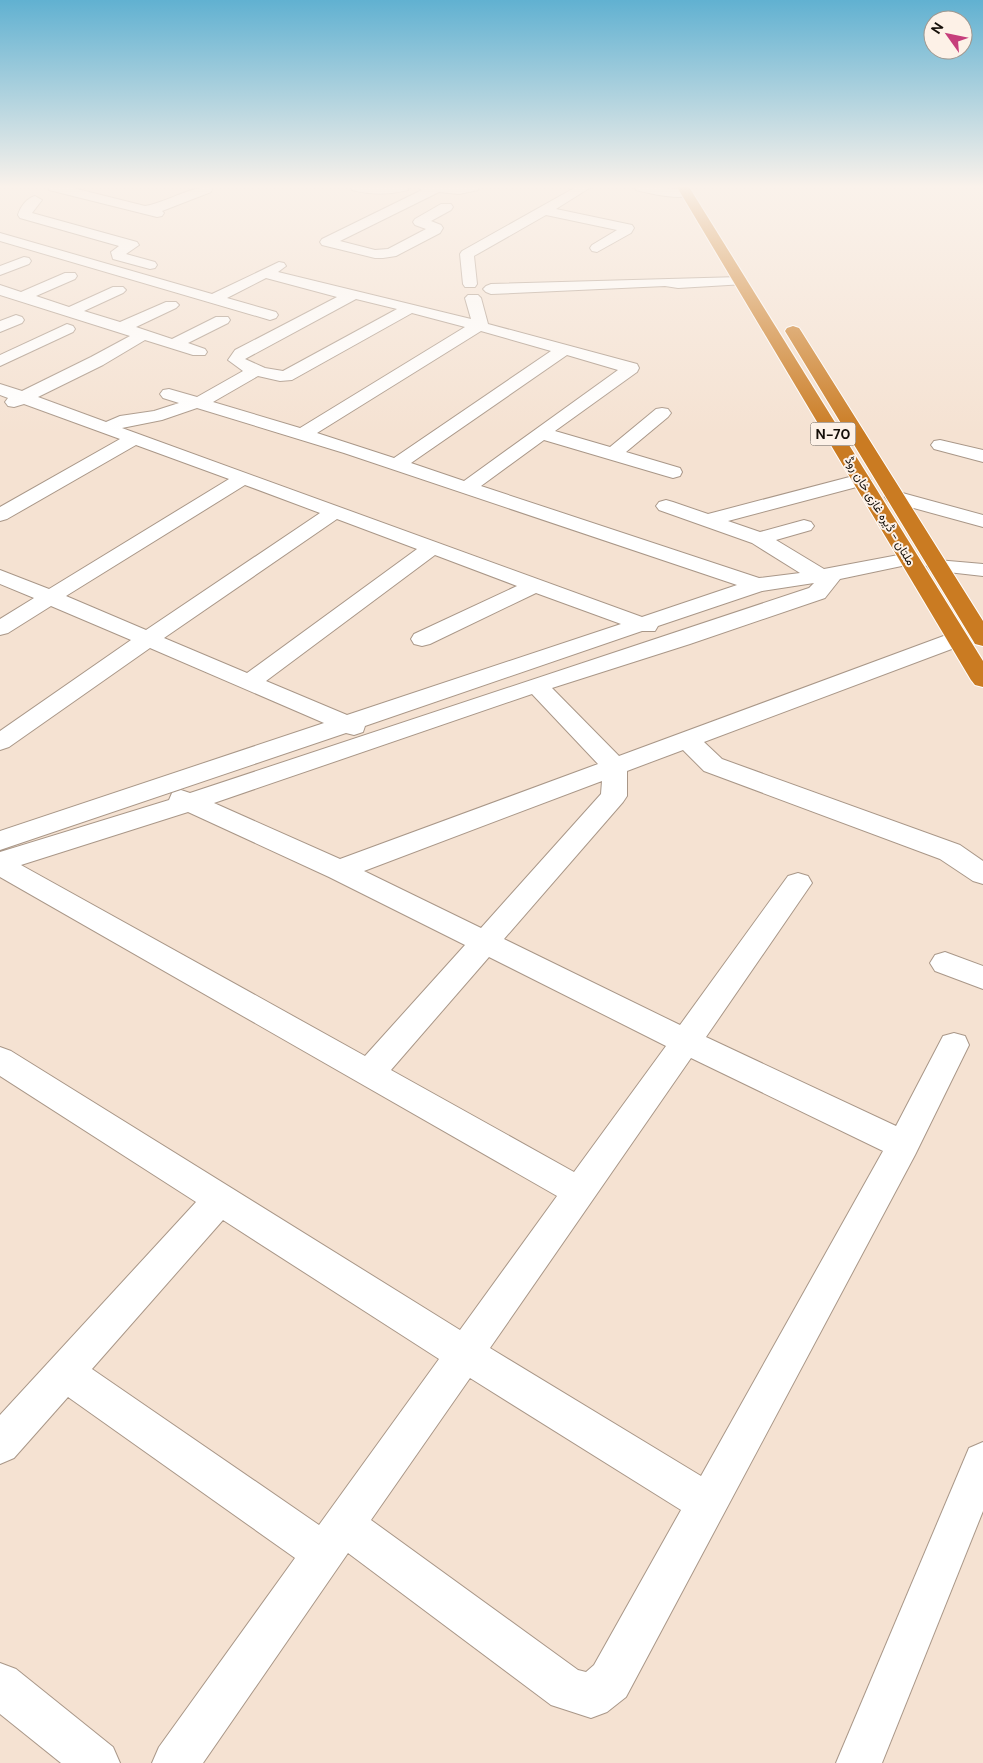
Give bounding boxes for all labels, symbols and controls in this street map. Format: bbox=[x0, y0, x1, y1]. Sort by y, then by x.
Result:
north arrow bbox=[923, 10, 973, 60]
text: N bbox=[927, 19, 947, 37]
road number: N-70 bbox=[810, 422, 856, 446]
street label: ملتان - ڈیرہ غازی خان روڈ bbox=[841, 454, 919, 568]

